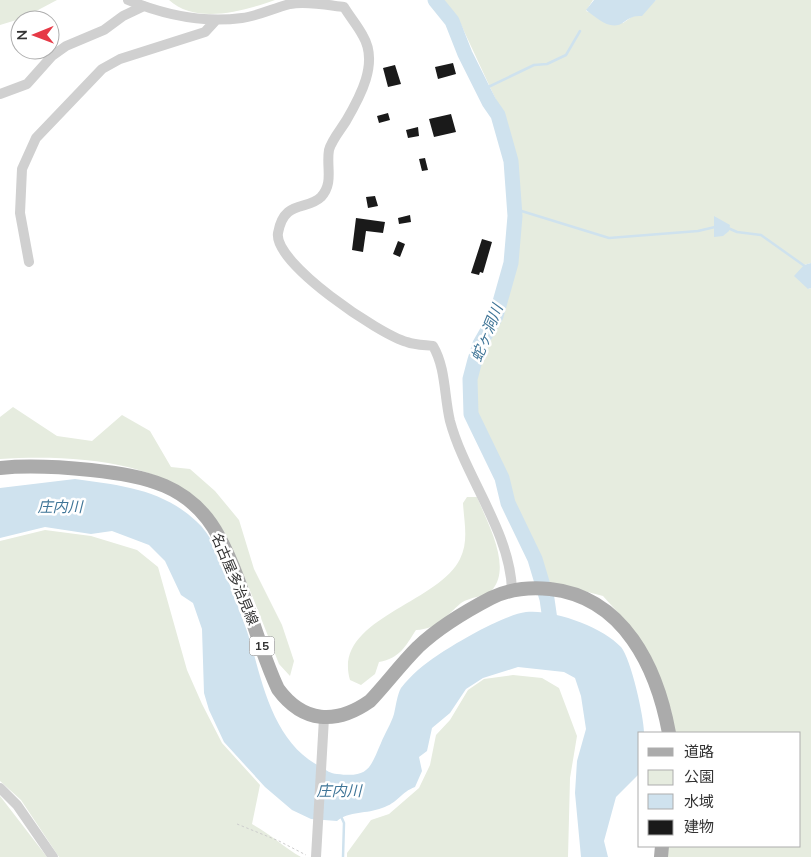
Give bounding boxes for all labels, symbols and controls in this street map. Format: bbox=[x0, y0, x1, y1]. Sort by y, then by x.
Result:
north arrow bbox=[10, 10, 60, 60]
text: N bbox=[13, 30, 32, 41]
water label: 蛇ヶ洞川 bbox=[466, 300, 508, 365]
water label: 庄内川 bbox=[37, 497, 84, 517]
street label: 名古屋多治見線 bbox=[207, 530, 262, 628]
road number: 15 bbox=[250, 636, 274, 656]
legend bbox=[638, 732, 801, 847]
text: 道路 bbox=[684, 742, 714, 762]
text: 公園 bbox=[684, 767, 714, 787]
water label: 庄内川 bbox=[316, 781, 363, 801]
text: 水域 bbox=[684, 792, 714, 812]
text: 建物 bbox=[684, 817, 714, 837]

